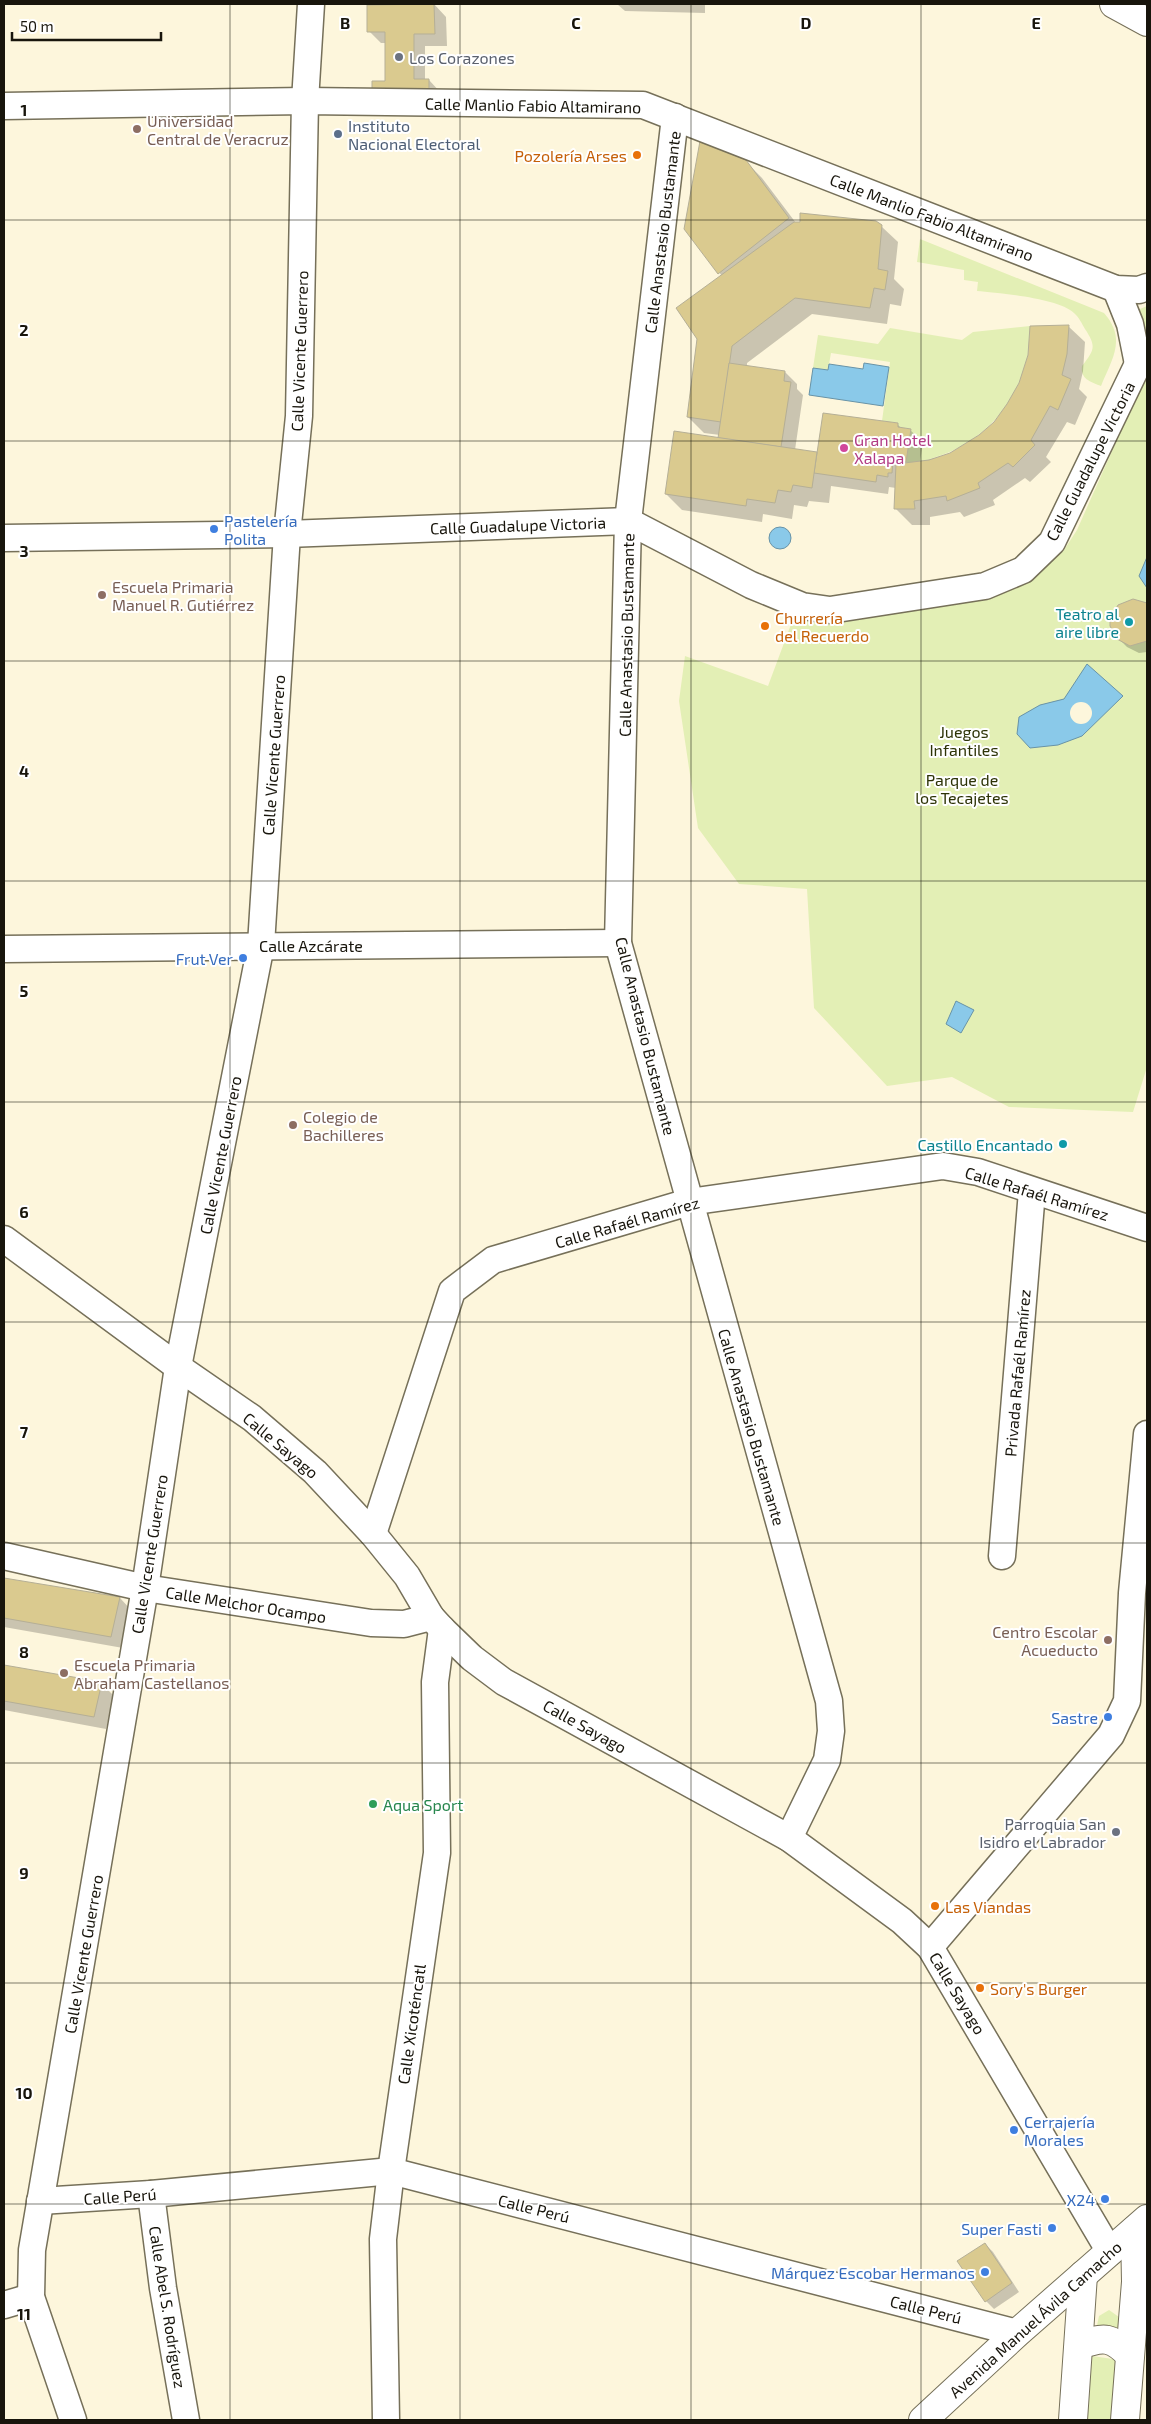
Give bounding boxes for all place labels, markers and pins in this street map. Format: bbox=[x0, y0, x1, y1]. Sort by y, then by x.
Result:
place label: Los Corazones bbox=[409, 48, 515, 67]
marker: Los Corazones bbox=[393, 51, 405, 63]
place label: Universidad Central de Veracruz bbox=[147, 111, 289, 148]
place label: Instituto Nacional Electoral bbox=[348, 116, 480, 153]
marker: Universidad Central de Veracruz bbox=[131, 123, 143, 135]
marker: Instituto Nacional Electoral bbox=[332, 128, 344, 140]
place label: Pozolería Arses bbox=[514, 146, 627, 165]
marker: Pozolería Arses bbox=[631, 149, 643, 161]
place label: Gran Hotel Xalapa bbox=[854, 430, 932, 467]
marker: Gran Hotel Xalapa bbox=[838, 442, 850, 454]
place label: Pastelería Polita bbox=[224, 511, 298, 548]
marker: Pastelería Polita bbox=[208, 523, 220, 535]
place label: Escuela Primaria Manuel R. Gutiérrez bbox=[112, 577, 254, 614]
marker: Escuela Primaria Manuel R. Gutiérrez bbox=[96, 589, 108, 601]
place label: Teatro al aire libre bbox=[1055, 604, 1119, 641]
place label: Churrería del Recuerdo bbox=[775, 608, 869, 645]
marker: Teatro al aire libre bbox=[1123, 616, 1135, 628]
marker: Churrería del Recuerdo bbox=[759, 620, 771, 632]
place label: Frut Ver bbox=[176, 949, 234, 968]
marker: Frut Ver bbox=[237, 952, 249, 964]
place label: Colegio de Bachilleres bbox=[303, 1107, 384, 1144]
marker: Colegio de Bachilleres bbox=[287, 1119, 299, 1131]
place label: Castillo Encantado bbox=[917, 1135, 1053, 1154]
marker: Castillo Encantado bbox=[1057, 1138, 1069, 1150]
place label: Centro Escolar Acueducto bbox=[992, 1622, 1099, 1659]
marker: Centro Escolar Acueducto bbox=[1102, 1634, 1114, 1646]
place label: Escuela Primaria Abraham Castellanos bbox=[74, 1655, 229, 1692]
marker: Escuela Primaria Abraham Castellanos bbox=[58, 1667, 70, 1679]
place label: Sastre bbox=[1051, 1708, 1098, 1727]
marker: Sastre bbox=[1102, 1711, 1114, 1723]
place label: Aqua Sport bbox=[383, 1795, 463, 1814]
marker: Aqua Sport bbox=[367, 1798, 379, 1810]
place label: Parroquia San Isidro el Labrador bbox=[979, 1814, 1107, 1851]
marker: Parroquia San Isidro el Labrador bbox=[1110, 1826, 1122, 1838]
place label: Las Viandas bbox=[945, 1897, 1031, 1916]
marker: Las Viandas bbox=[929, 1900, 941, 1912]
place label: Sory's Burger bbox=[990, 1979, 1088, 1998]
marker: Sory's Burger bbox=[974, 1982, 986, 1994]
place label: Cerrajería Morales bbox=[1024, 2112, 1095, 2149]
marker: Cerrajería Morales bbox=[1008, 2124, 1020, 2136]
place label: X24 bbox=[1066, 2190, 1095, 2209]
marker: X24 bbox=[1099, 2193, 1111, 2205]
place label: Super Fasti bbox=[961, 2219, 1042, 2238]
marker: Super Fasti bbox=[1046, 2222, 1058, 2234]
place label: Márquez Escobar Hermanos bbox=[771, 2263, 975, 2282]
marker: Márquez Escobar Hermanos bbox=[979, 2266, 991, 2278]

